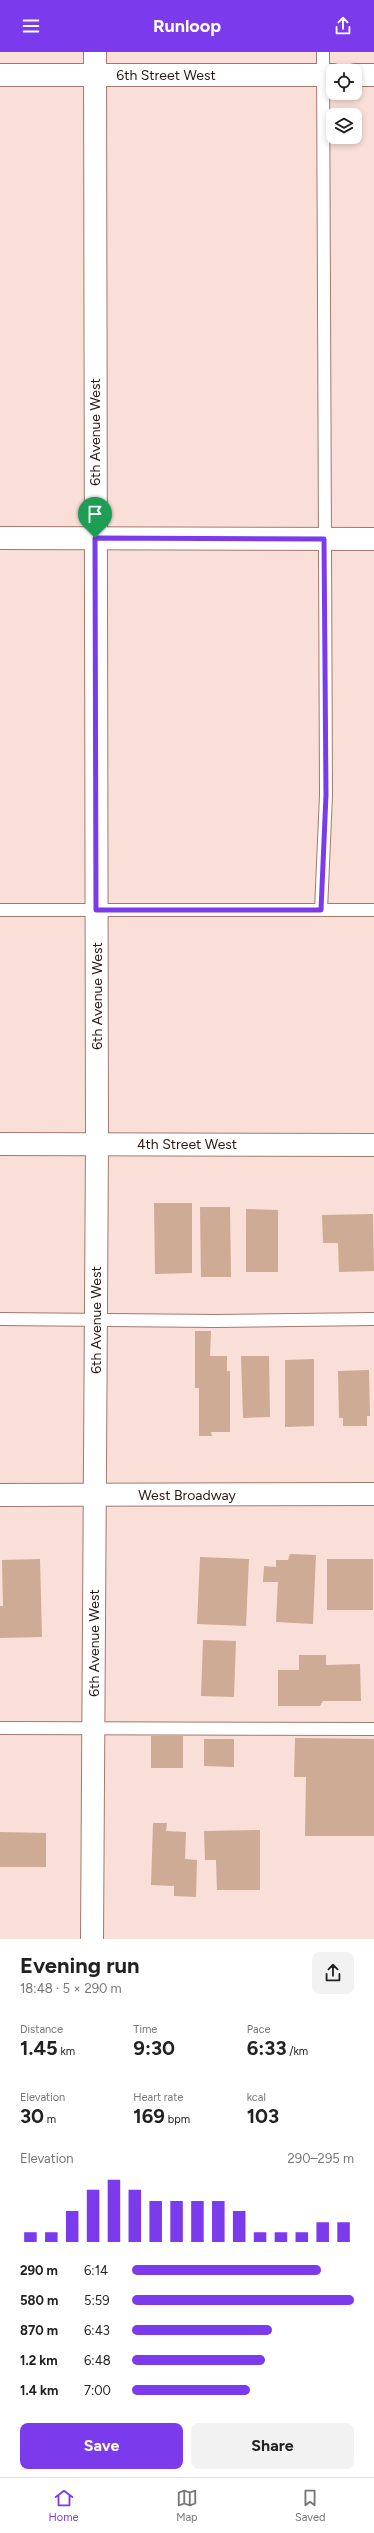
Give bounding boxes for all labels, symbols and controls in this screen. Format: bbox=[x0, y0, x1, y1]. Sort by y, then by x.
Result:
icon: menu bbox=[20, 15, 42, 37]
text: Runloop bbox=[153, 15, 221, 37]
icon: share bbox=[332, 15, 354, 37]
map controls bbox=[326, 64, 362, 144]
button: locate bbox=[326, 64, 362, 100]
street label: 6th Street West bbox=[116, 67, 216, 84]
button: layers bbox=[326, 108, 362, 144]
street label: 6th Avenue West bbox=[87, 378, 104, 486]
pin bbox=[78, 497, 112, 538]
icon: arrive bbox=[84, 503, 106, 525]
street label: 6th Avenue West bbox=[89, 942, 106, 1050]
street label: 4th Street West bbox=[137, 1136, 237, 1153]
street label: 6th Avenue West bbox=[88, 1266, 105, 1374]
street label: West Broadway bbox=[138, 1487, 237, 1504]
street label: 6th Avenue West bbox=[86, 1589, 103, 1697]
text: Evening run bbox=[20, 1952, 140, 1979]
button: share bbox=[312, 1952, 354, 1994]
text: 18:48 · 5 × 290 m bbox=[20, 1981, 122, 1996]
text: Distance bbox=[20, 2023, 63, 2036]
text: Time bbox=[133, 2023, 157, 2036]
text: Pace bbox=[247, 2023, 270, 2036]
text: 1.45 bbox=[20, 2036, 58, 2060]
text: 9:30 bbox=[133, 2036, 175, 2060]
text: 6:33 bbox=[247, 2036, 287, 2060]
text: km bbox=[58, 2045, 75, 2058]
text: /km bbox=[287, 2045, 308, 2058]
text: Elevation bbox=[20, 2091, 65, 2104]
text: Heart rate bbox=[133, 2091, 183, 2104]
text: kcal bbox=[247, 2091, 266, 2104]
text: 30 bbox=[20, 2104, 44, 2128]
text: 169 bbox=[133, 2104, 165, 2128]
text: 103 bbox=[247, 2104, 279, 2128]
text: m bbox=[44, 2113, 56, 2126]
text: bpm bbox=[165, 2113, 190, 2126]
text: Elevation bbox=[20, 2151, 73, 2166]
text: 290–295 m bbox=[288, 2151, 354, 2166]
text: 290 m bbox=[20, 2263, 58, 2278]
text: 6:14 bbox=[84, 2263, 108, 2278]
text: 580 m bbox=[20, 2293, 58, 2308]
text: 5:59 bbox=[84, 2293, 110, 2308]
text: 870 m bbox=[20, 2323, 58, 2338]
text: 6:43 bbox=[84, 2323, 110, 2338]
text: 1.2 km bbox=[20, 2353, 58, 2368]
text: 6:48 bbox=[84, 2353, 111, 2368]
text: 1.4 km bbox=[20, 2383, 58, 2398]
text: 7:00 bbox=[84, 2383, 111, 2398]
button: Save bbox=[20, 2423, 183, 2469]
button: Share bbox=[191, 2423, 354, 2469]
tab: Home bbox=[49, 2487, 79, 2524]
tab: Map bbox=[176, 2487, 198, 2524]
tab: Saved bbox=[295, 2487, 325, 2524]

